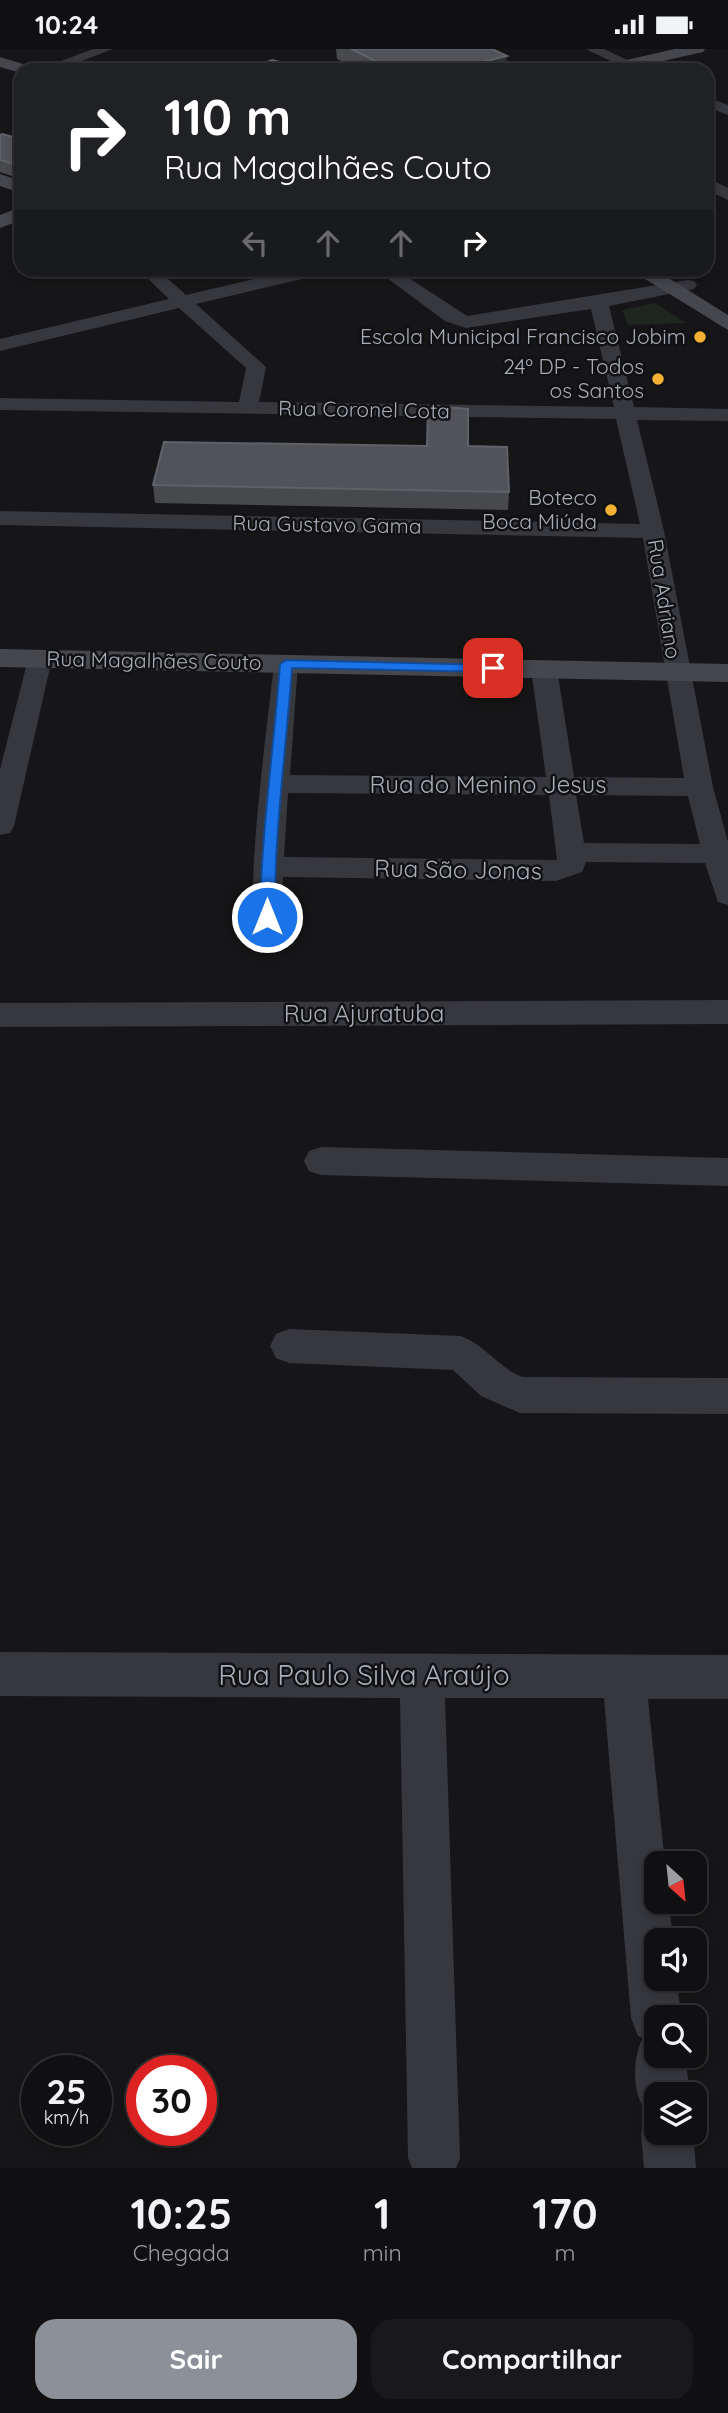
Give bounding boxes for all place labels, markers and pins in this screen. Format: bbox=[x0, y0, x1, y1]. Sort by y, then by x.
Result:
place label: Escola Municipal Francisco Jobim bbox=[360, 323, 686, 349]
marker: Escola Municipal Francisco Jobim bbox=[692, 329, 708, 345]
place label: 24º DP - Todos os Santos bbox=[503, 353, 644, 403]
marker: 24º DP - Todos os Santos bbox=[650, 371, 666, 387]
place label: Boteco Boca Miúda bbox=[482, 484, 597, 534]
marker: Boteco Boca Miúda bbox=[603, 502, 619, 518]
pin bbox=[463, 638, 523, 698]

